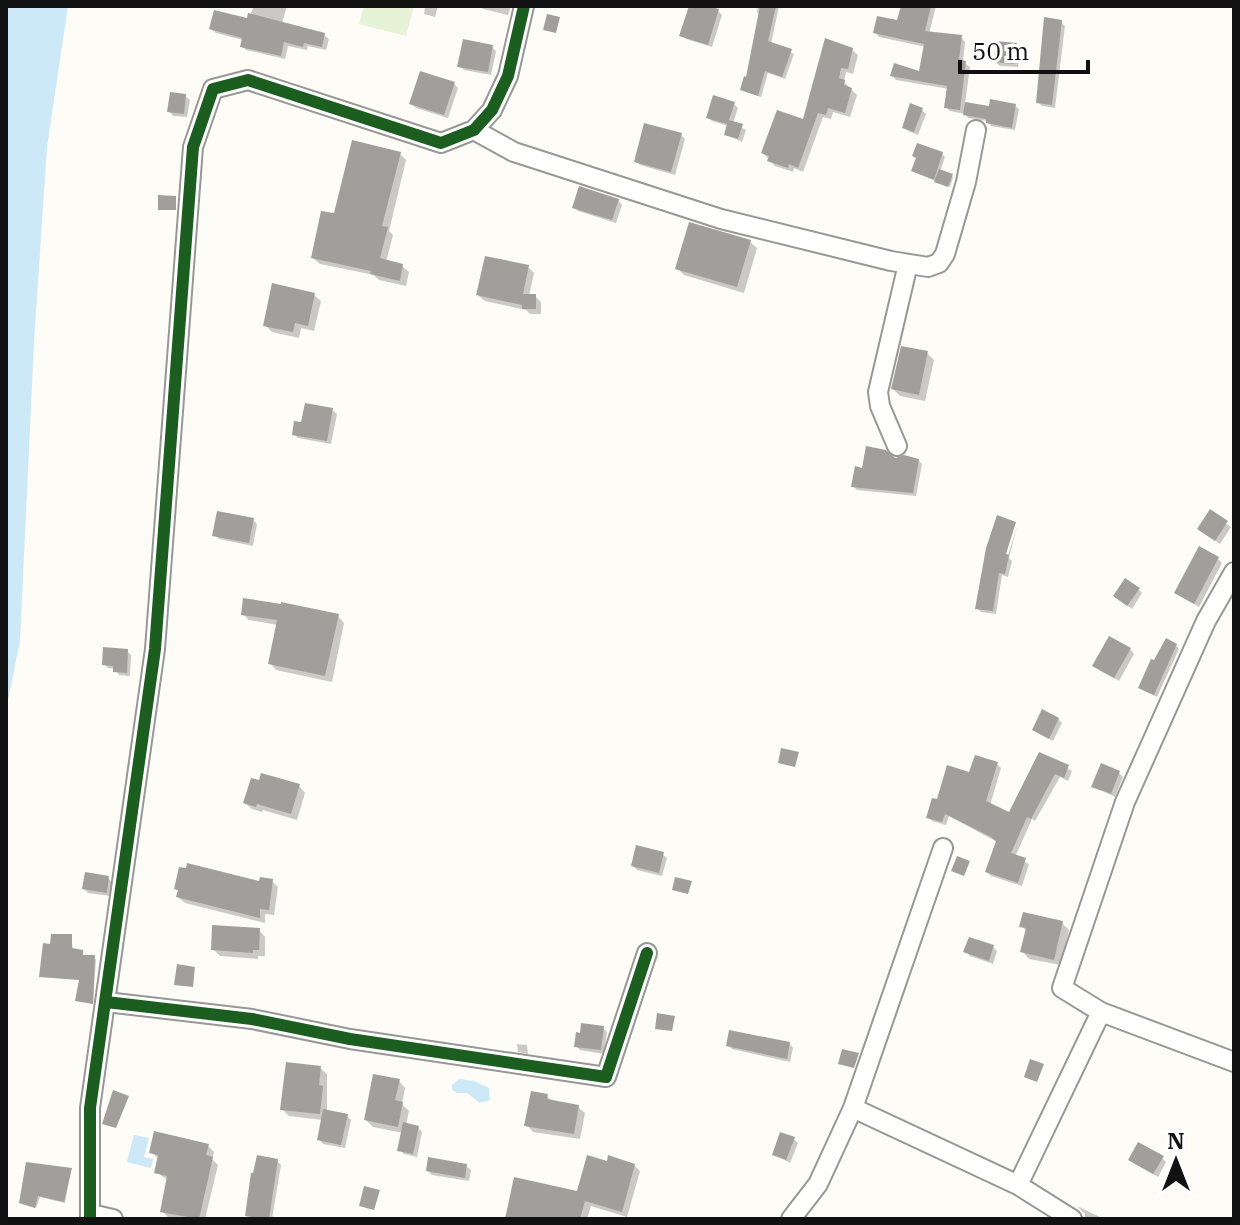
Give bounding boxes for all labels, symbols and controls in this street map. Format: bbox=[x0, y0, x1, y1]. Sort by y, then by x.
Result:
scale bar bbox=[960, 24, 1088, 74]
text: 50 m bbox=[972, 35, 1029, 67]
north arrow bbox=[1136, 1121, 1216, 1201]
text: N bbox=[1167, 1126, 1185, 1155]

